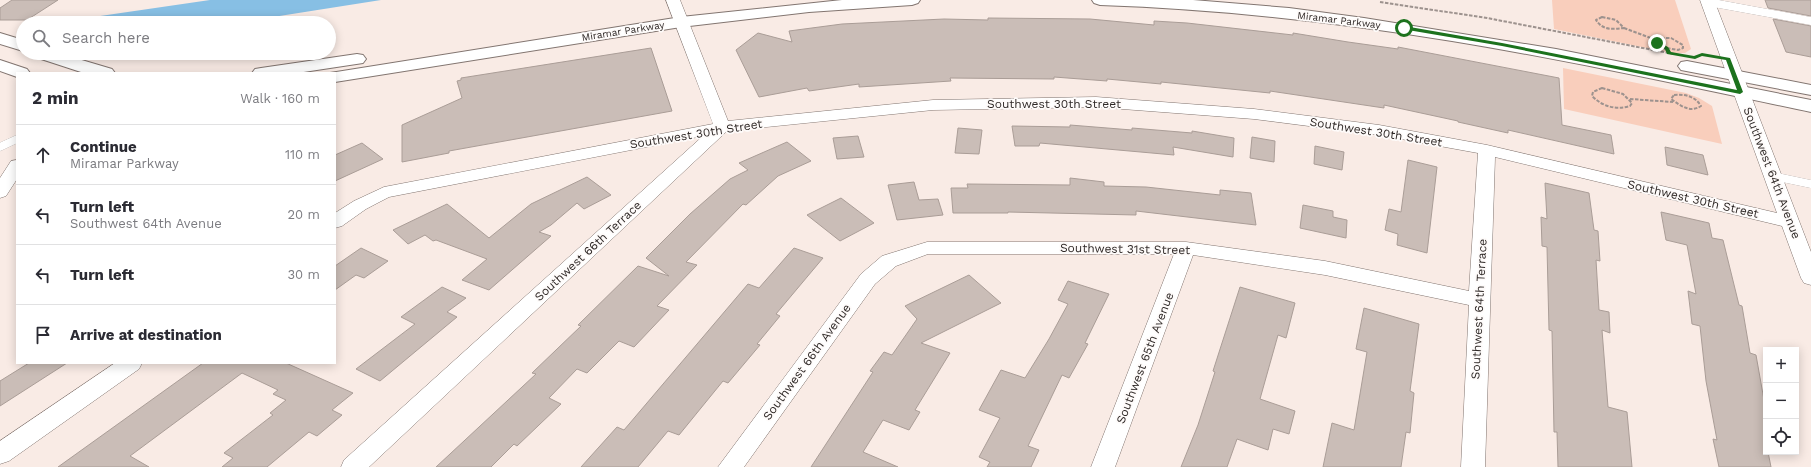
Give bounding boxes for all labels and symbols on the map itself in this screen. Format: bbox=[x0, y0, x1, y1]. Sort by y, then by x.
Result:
street label: Miramar Parkway bbox=[1297, 9, 1382, 31]
street label: Miramar Parkway bbox=[581, 19, 666, 43]
route start bbox=[1395, 19, 1413, 37]
route end bbox=[1648, 34, 1666, 52]
street label: Southwest 30th Street bbox=[987, 97, 1121, 111]
street label: Southwest 64th Avenue bbox=[1740, 105, 1804, 241]
street label: Southwest 30th Street bbox=[1309, 115, 1443, 149]
street label: Southwest 30th Street bbox=[629, 117, 763, 151]
street label: Southwest 30th Street bbox=[1626, 177, 1760, 221]
street label: Southwest 66th Terrace bbox=[532, 198, 644, 304]
street label: Southwest 64th Terrace bbox=[1468, 238, 1490, 380]
street label: Southwest 31st Street bbox=[1060, 241, 1190, 257]
street label: Southwest 65th Avenue bbox=[1113, 290, 1177, 426]
street label: Southwest 66th Avenue bbox=[760, 301, 854, 423]

